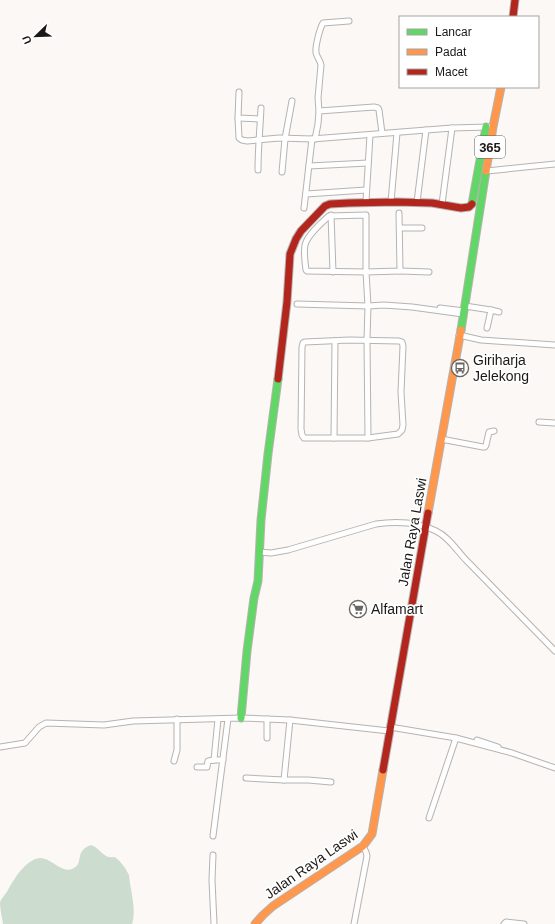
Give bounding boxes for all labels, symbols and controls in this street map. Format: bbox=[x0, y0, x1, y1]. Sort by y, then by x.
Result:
north arrow bbox=[16, 16, 56, 56]
legend bbox=[399, 16, 539, 88]
text: Lancar bbox=[435, 25, 472, 39]
text: U bbox=[20, 34, 34, 46]
text: Padat bbox=[435, 45, 467, 59]
text: Macet bbox=[435, 65, 468, 79]
road number: 365 bbox=[475, 136, 505, 158]
place label: Giriharja Jelekong bbox=[473, 352, 529, 384]
bus stop icon: Giriharja Jelekong bbox=[450, 358, 470, 378]
street label: Jalan Raya Laswi bbox=[395, 477, 429, 587]
supermarket icon: Alfamart bbox=[348, 599, 368, 619]
place label: Alfamart bbox=[371, 601, 423, 617]
street label: Jalan Raya Laswi bbox=[261, 826, 361, 902]

